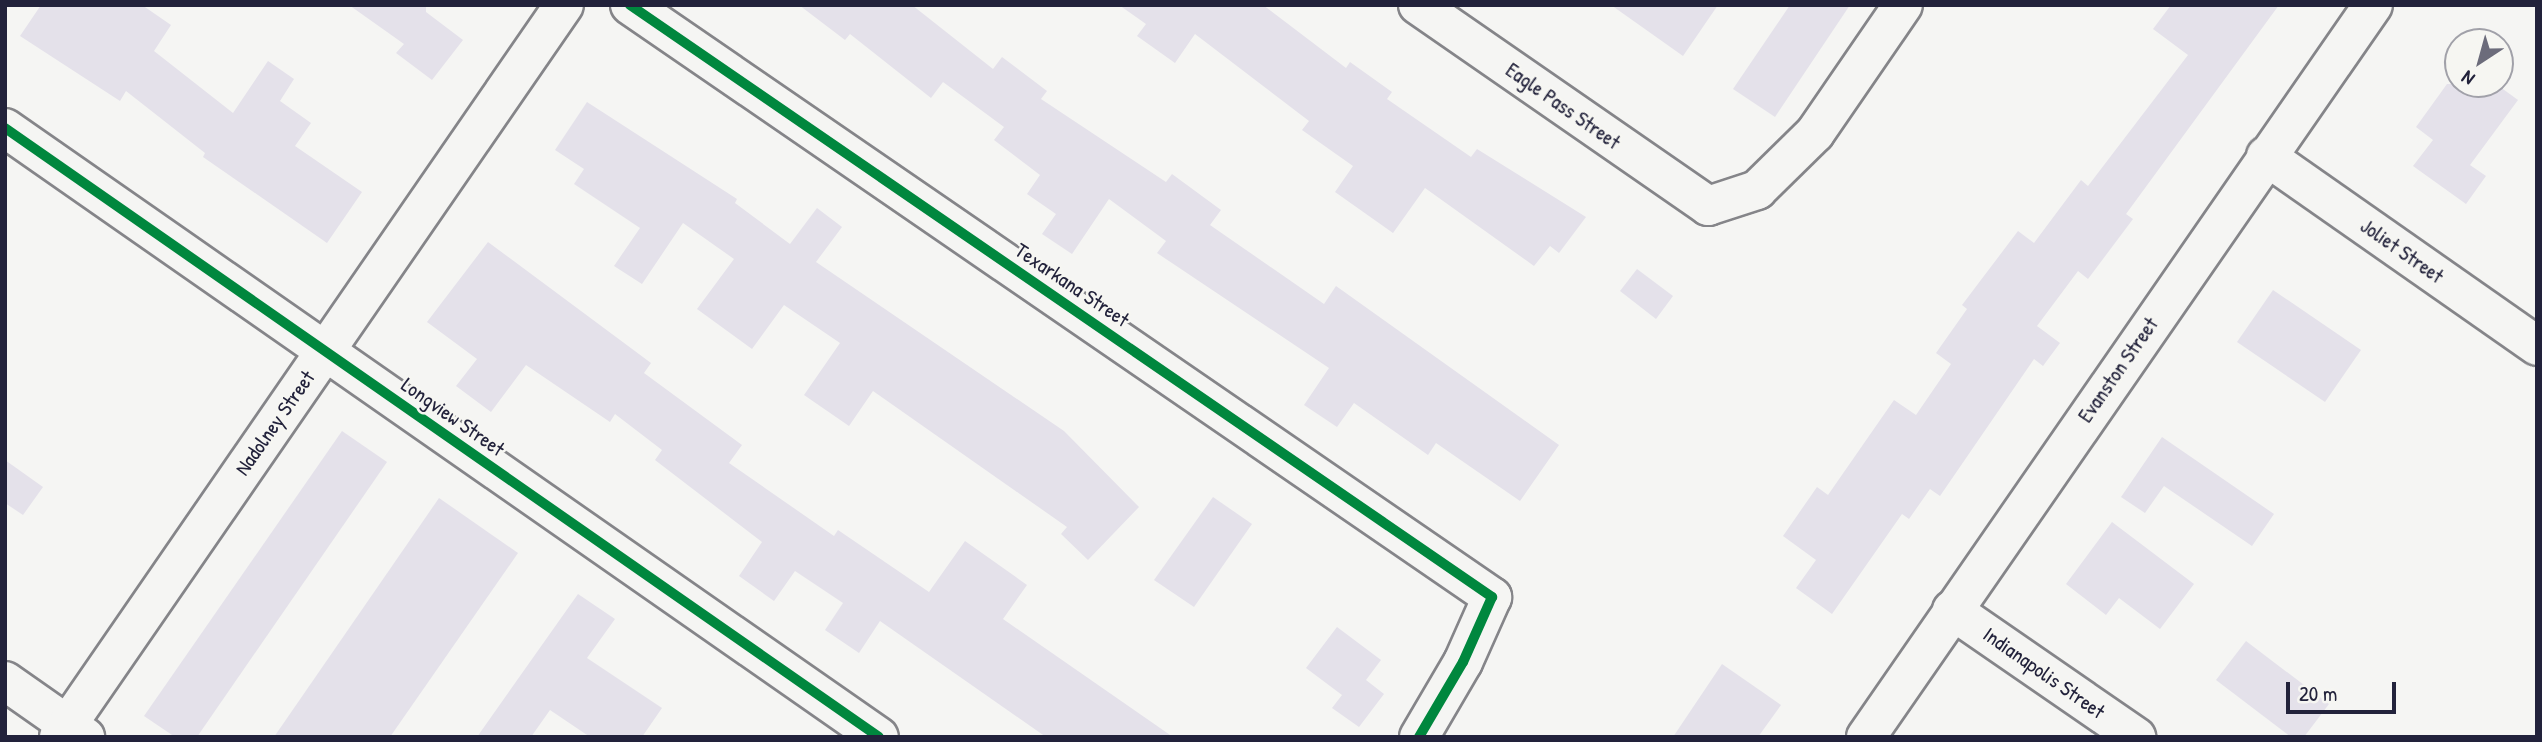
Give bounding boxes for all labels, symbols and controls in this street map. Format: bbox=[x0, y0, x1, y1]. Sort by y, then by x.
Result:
north arrow bbox=[2444, 28, 2514, 98]
street label: Eagle Pass Street bbox=[1501, 57, 1625, 155]
text: N bbox=[2456, 65, 2480, 92]
street label: Joliet Street bbox=[2356, 213, 2448, 289]
street label: Texarkana Street bbox=[1010, 238, 1134, 332]
street label: Evanston Street bbox=[2073, 313, 2163, 427]
street label: Nadolney Street bbox=[230, 366, 320, 480]
street label: Longview Street bbox=[397, 372, 509, 462]
street label: Indianapolis Street bbox=[1978, 622, 2110, 724]
scale bar bbox=[2290, 668, 2400, 712]
text: 20 m bbox=[2299, 679, 2337, 708]

